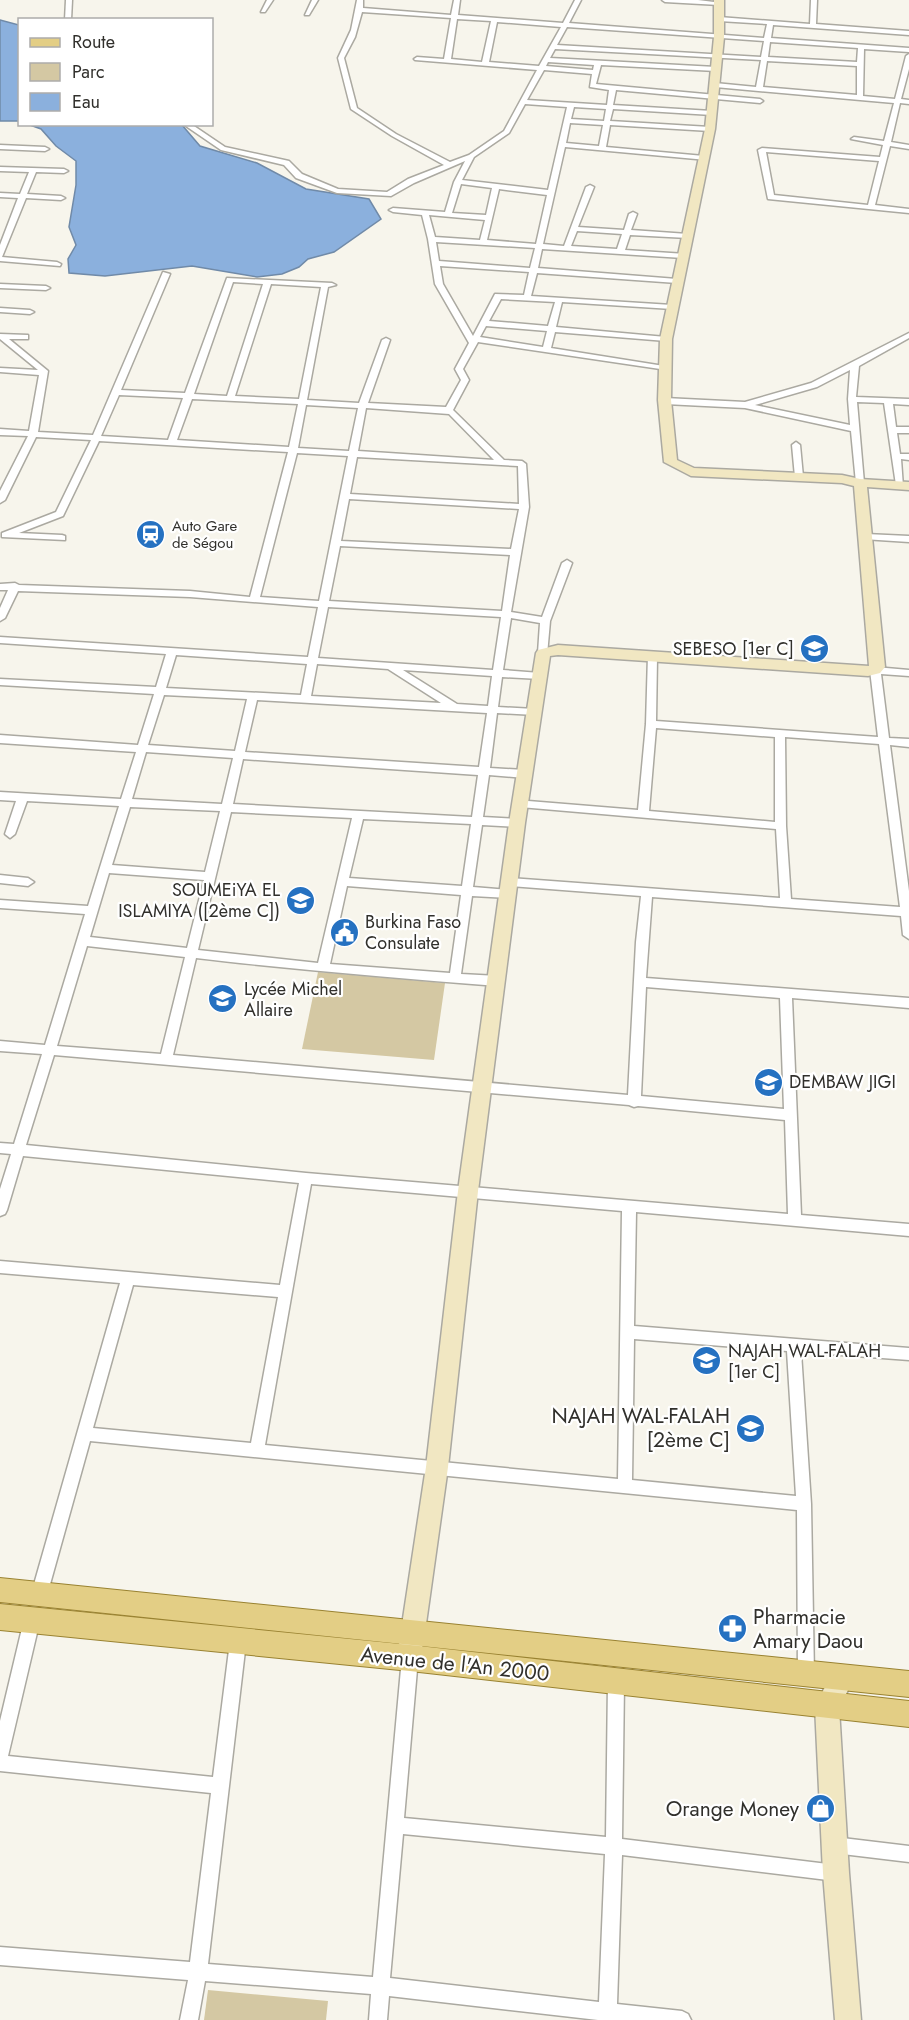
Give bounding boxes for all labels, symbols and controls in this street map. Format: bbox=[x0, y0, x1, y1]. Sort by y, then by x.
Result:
legend bbox=[18, 18, 213, 126]
text: Route bbox=[72, 29, 115, 55]
text: Parc bbox=[72, 59, 105, 85]
text: Eau bbox=[72, 89, 100, 115]
place label: Auto Gare de Ségou bbox=[172, 515, 238, 554]
station icon: Auto Gare de Ségou bbox=[135, 519, 167, 551]
school or university icon: SEBESO [1er C] bbox=[799, 633, 831, 665]
place label: SEBESO [1er C] bbox=[673, 636, 794, 662]
place label: SOUMEiYA EL ISLAMIYA ([2ème C]) bbox=[118, 877, 280, 924]
school or university icon: SOUMEiYA EL ISLAMIYA ([2ème C]) bbox=[285, 884, 317, 916]
place label: Burkina Faso Consulate bbox=[365, 909, 461, 956]
public building icon: Burkina Faso Consulate bbox=[328, 916, 360, 948]
place label: Lycée Michel Allaire bbox=[244, 976, 342, 1023]
school or university icon: Lycée Michel Allaire bbox=[207, 983, 239, 1015]
school or university icon: DEMBAW JIGI bbox=[752, 1066, 784, 1098]
place label: DEMBAW JIGI bbox=[789, 1069, 896, 1095]
place label: NAJAH WAL-FALAH [1er C] bbox=[728, 1338, 881, 1385]
school or university icon: NAJAH WAL-FALAH [1er C] bbox=[691, 1345, 723, 1377]
place label: NAJAH WAL-FALAH [2ème C] bbox=[551, 1401, 730, 1455]
school or university icon: NAJAH WAL-FALAH [2ème C] bbox=[735, 1412, 767, 1444]
place label: Pharmacie Amary Daou bbox=[753, 1602, 864, 1656]
pharmacy icon: Pharmacie Amary Daou bbox=[716, 1613, 748, 1645]
street label: Avenue de l'An 2000 bbox=[359, 1639, 551, 1689]
shop icon: Orange Money bbox=[804, 1793, 836, 1825]
place label: Orange Money bbox=[666, 1794, 800, 1824]

